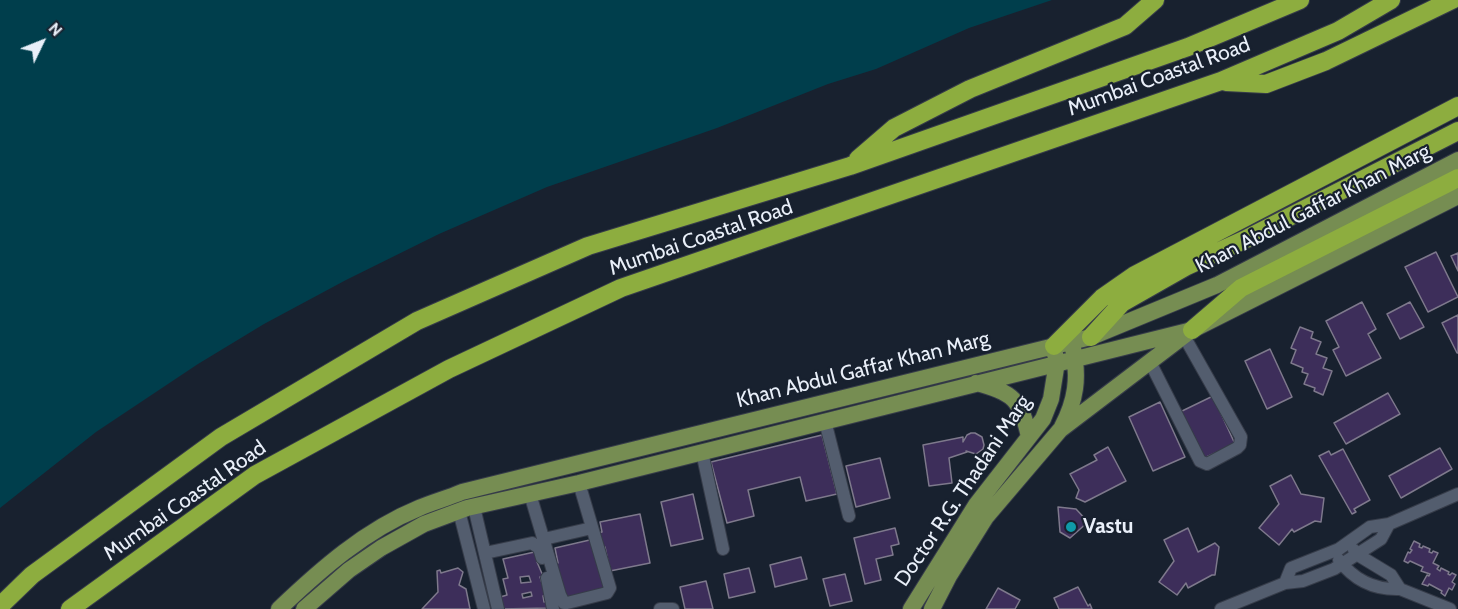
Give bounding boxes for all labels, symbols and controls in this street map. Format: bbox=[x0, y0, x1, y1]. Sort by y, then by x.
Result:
north arrow bbox=[12, 12, 72, 72]
text: N bbox=[45, 19, 66, 40]
street label: Mumbai Coastal Road bbox=[1064, 32, 1254, 122]
street label: Khan Abdul Gaffar Khan Marg bbox=[1192, 139, 1434, 279]
street label: Mumbai Coastal Road bbox=[606, 195, 796, 281]
street label: Khan Abdul Gaffar Khan Marg bbox=[734, 326, 992, 414]
street label: Doctor R.G. Thadani Marg bbox=[890, 391, 1036, 591]
street label: Mumbai Coastal Road bbox=[99, 435, 271, 567]
place label: Vastu bbox=[1083, 514, 1133, 540]
marker: Vastu bbox=[1064, 520, 1078, 534]

